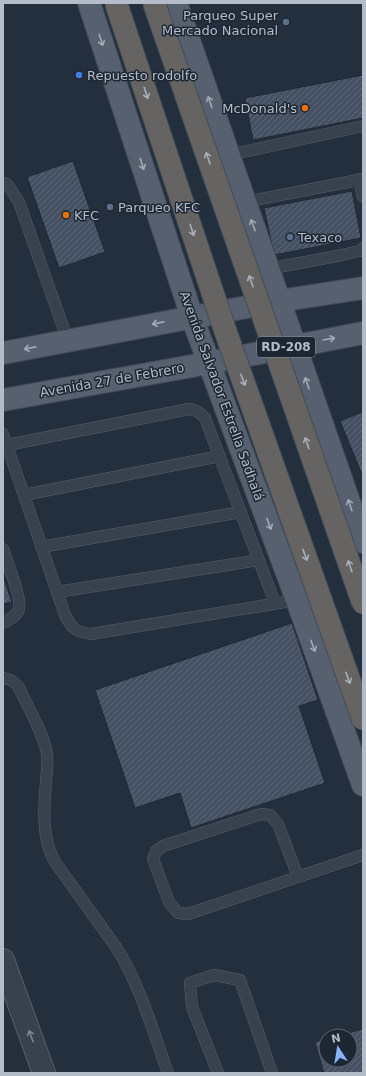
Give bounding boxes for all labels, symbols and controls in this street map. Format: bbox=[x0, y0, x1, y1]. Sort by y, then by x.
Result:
place label: Parqueo Super Mercado Nacional bbox=[162, 8, 279, 38]
marker: Parqueo Super Mercado Nacional bbox=[281, 17, 291, 27]
one-way arrow bbox=[98, 33, 105, 46]
place label: Repuesto rodolfo bbox=[87, 68, 197, 83]
marker: Repuesto rodolfo bbox=[74, 70, 84, 80]
one-way arrow bbox=[143, 87, 151, 99]
one-way arrow bbox=[206, 96, 214, 108]
place label: McDonald's bbox=[222, 101, 297, 116]
marker: McDonald's bbox=[300, 103, 310, 113]
one-way arrow bbox=[204, 152, 212, 164]
one-way arrow bbox=[138, 157, 146, 169]
place label: Parqueo KFC bbox=[118, 200, 200, 215]
marker: Parqueo KFC bbox=[105, 202, 115, 212]
place label: KFC bbox=[74, 208, 99, 223]
marker: KFC bbox=[61, 210, 71, 220]
one-way arrow bbox=[248, 219, 256, 231]
one-way arrow bbox=[189, 223, 196, 236]
place label: Texaco bbox=[297, 230, 342, 245]
marker: Texaco bbox=[285, 232, 295, 242]
one-way arrow bbox=[247, 274, 254, 287]
street label: Avenida Salvador Estrella Sadhalá bbox=[177, 289, 267, 503]
one-way arrow bbox=[152, 320, 165, 328]
one-way arrow bbox=[322, 335, 335, 343]
road number: RD-208 bbox=[257, 337, 315, 357]
one-way arrow bbox=[24, 344, 37, 352]
street label: Avenida 27 de Febrero bbox=[39, 360, 185, 400]
one-way arrow bbox=[240, 373, 247, 386]
one-way arrow bbox=[303, 377, 311, 389]
one-way arrow bbox=[303, 438, 311, 450]
one-way arrow bbox=[346, 499, 353, 512]
one-way arrow bbox=[265, 517, 273, 529]
one-way arrow bbox=[302, 549, 309, 562]
one-way arrow bbox=[346, 560, 353, 573]
one-way arrow bbox=[310, 639, 318, 651]
one-way arrow bbox=[345, 672, 353, 684]
north arrow bbox=[318, 1028, 358, 1068]
one-way arrow bbox=[27, 1030, 34, 1043]
text: N bbox=[330, 1031, 342, 1046]

